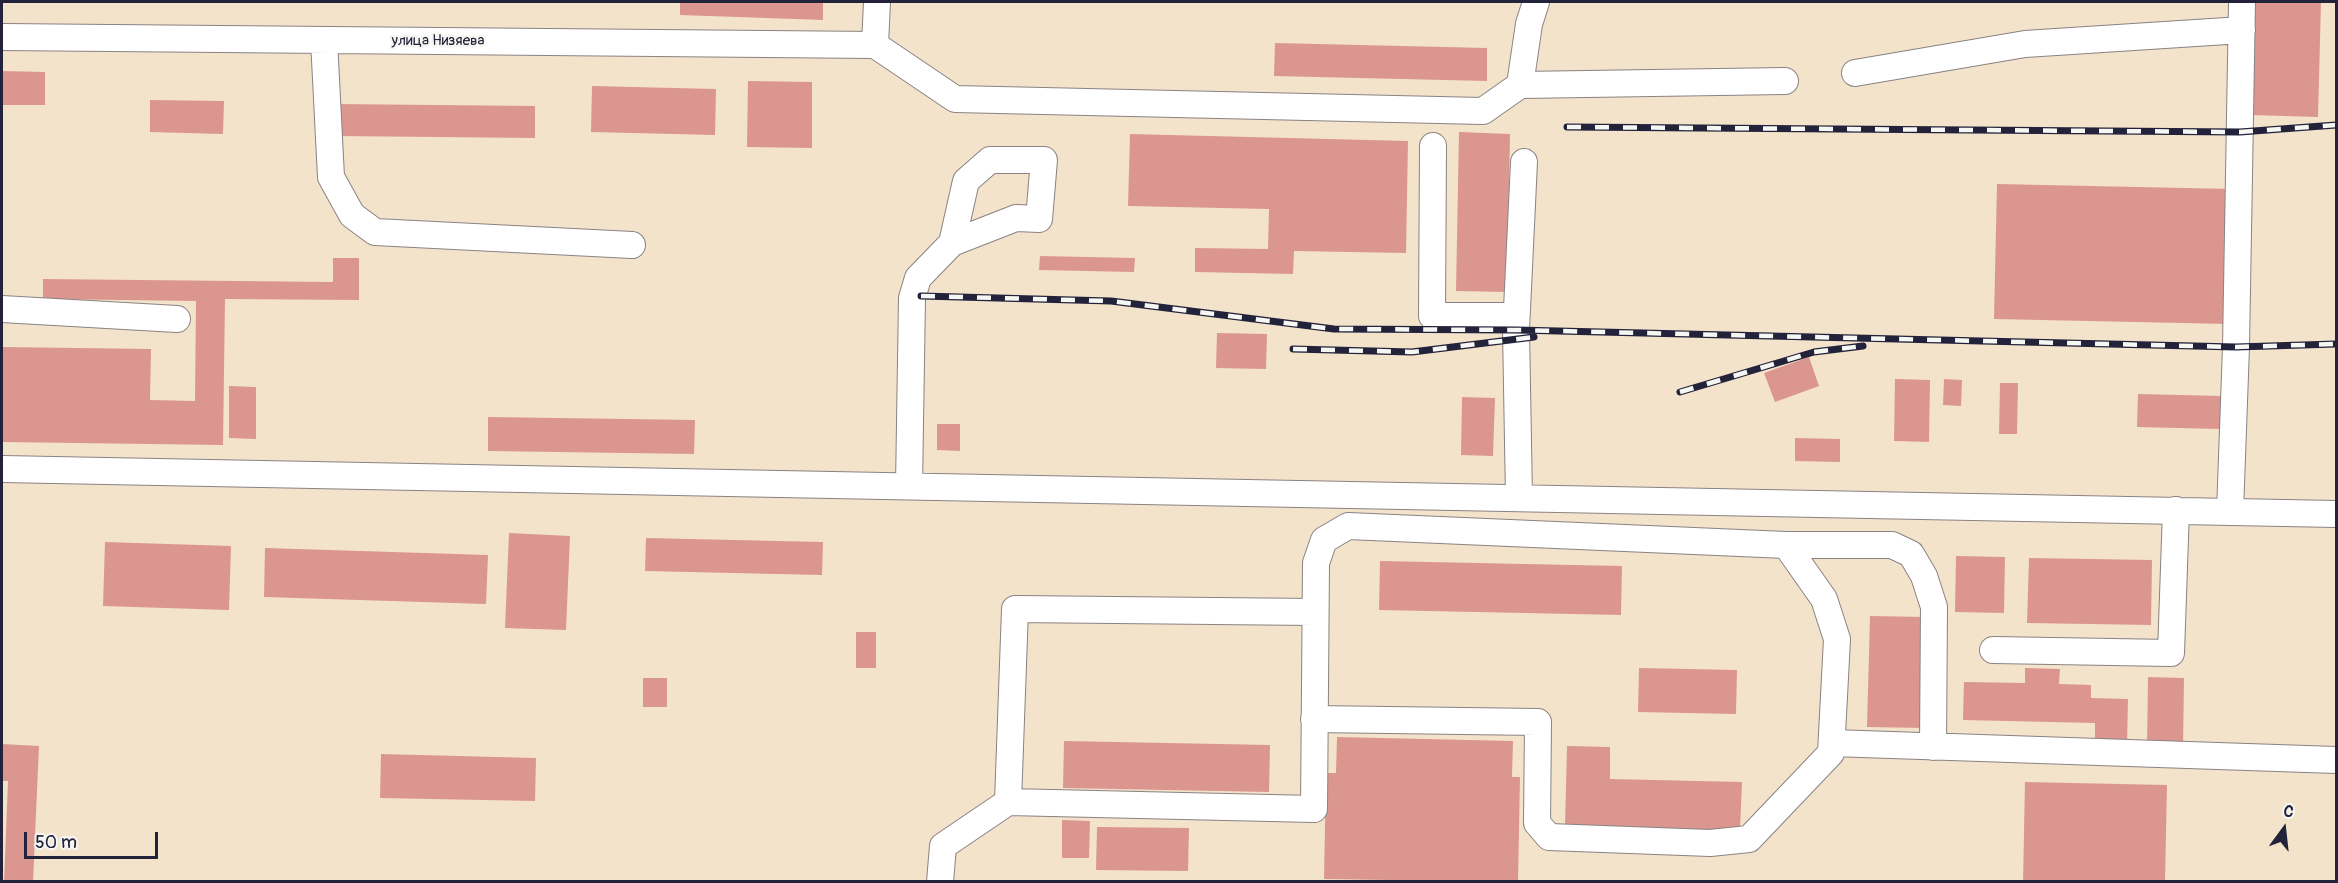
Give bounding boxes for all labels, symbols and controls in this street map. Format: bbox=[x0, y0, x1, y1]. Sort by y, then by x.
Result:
street label: улица Низяева bbox=[392, 32, 484, 50]
north arrow bbox=[2254, 799, 2314, 859]
text: С bbox=[2281, 801, 2296, 823]
scale bar bbox=[27, 820, 160, 858]
text: 50 m bbox=[35, 831, 77, 854]

